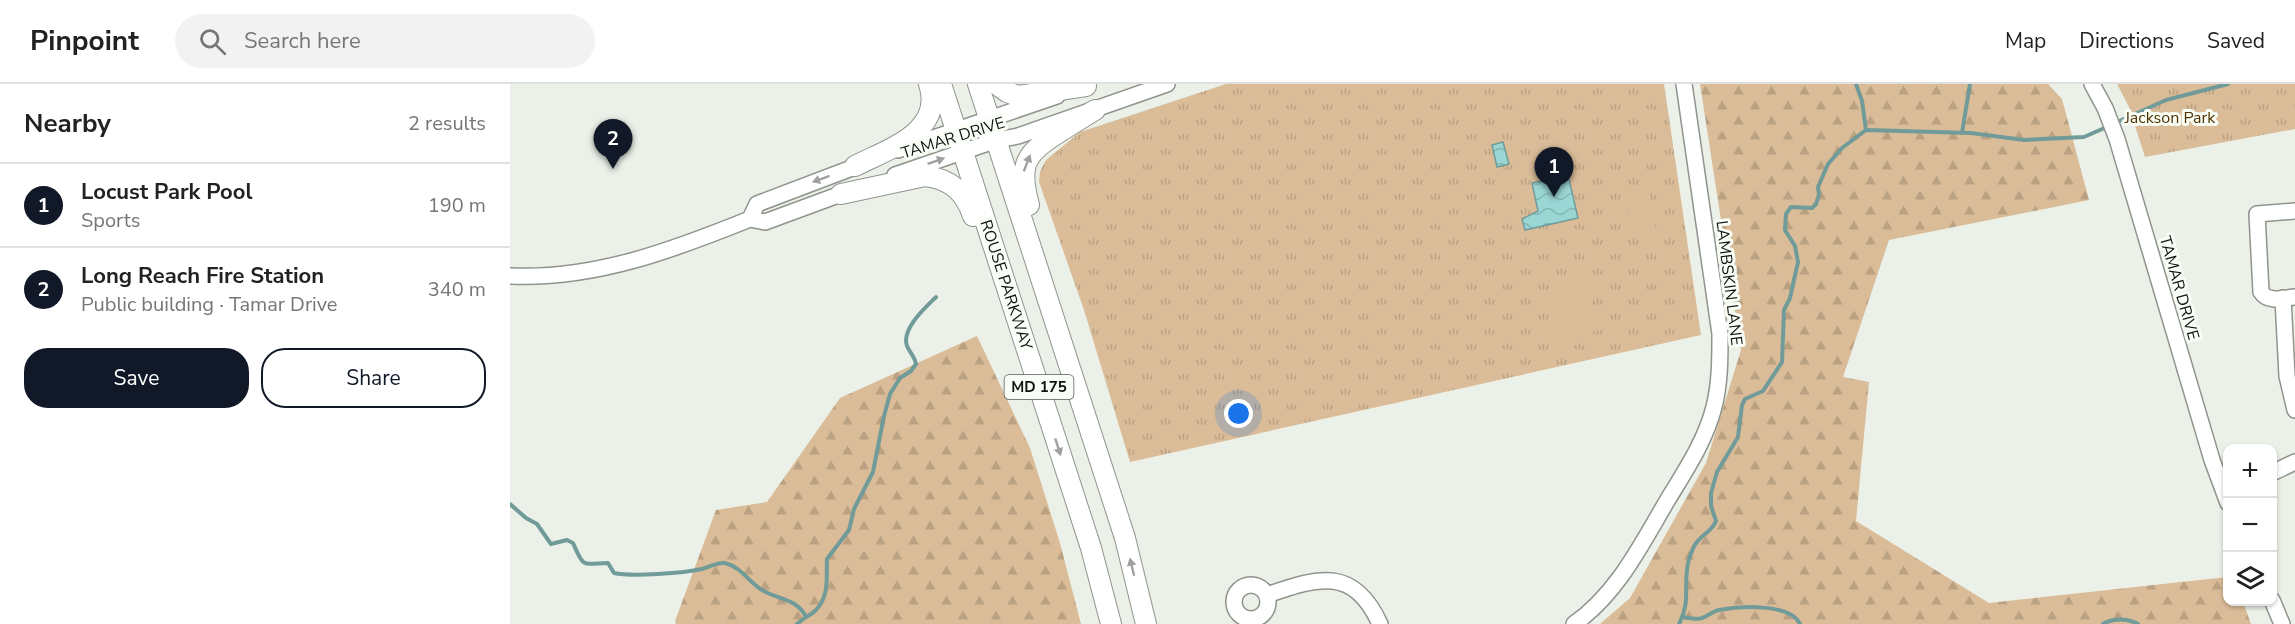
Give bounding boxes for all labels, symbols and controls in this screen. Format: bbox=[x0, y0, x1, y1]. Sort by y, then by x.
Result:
search box bbox=[175, 14, 595, 68]
text: Pinpoint bbox=[30, 22, 139, 60]
icon: search bbox=[196, 25, 229, 58]
text: Search here bbox=[244, 26, 361, 56]
text: Map bbox=[2005, 27, 2046, 55]
text: Directions bbox=[2079, 27, 2174, 55]
text: Saved bbox=[2207, 27, 2265, 55]
text: Nearby bbox=[24, 106, 111, 141]
park label: Jackson Park bbox=[2124, 107, 2216, 129]
text: 2 results bbox=[408, 110, 486, 137]
street label: TAMAR DRIVE bbox=[898, 112, 1008, 164]
pin: 2 bbox=[594, 120, 632, 169]
pin: 1 bbox=[1534, 147, 1574, 197]
one-way arrow bbox=[1022, 153, 1032, 171]
one-way arrow bbox=[927, 155, 945, 165]
one-way arrow bbox=[812, 174, 830, 184]
text: Locust Park Pool bbox=[81, 177, 252, 207]
text: 1 bbox=[38, 192, 50, 219]
text: 190 m bbox=[428, 192, 486, 219]
text: Sports bbox=[81, 207, 140, 234]
street label: ROUSE PARKWAY bbox=[975, 217, 1038, 353]
street label: LAMBSKIN LANE bbox=[1710, 219, 1748, 347]
street label: TAMAR DRIVE bbox=[2154, 233, 2204, 343]
text: Long Reach Fire Station bbox=[81, 261, 324, 291]
text: 2 bbox=[38, 276, 50, 303]
text: 340 m bbox=[428, 276, 486, 303]
text: Public building · Tamar Drive bbox=[81, 291, 338, 318]
button: Save bbox=[24, 348, 249, 408]
button: Share bbox=[261, 348, 486, 408]
road number: MD 175 bbox=[1004, 375, 1074, 399]
your location bbox=[1224, 399, 1253, 428]
one-way arrow bbox=[1054, 438, 1064, 456]
map controls bbox=[2223, 444, 2277, 606]
button: + bbox=[2223, 444, 2277, 498]
button: − bbox=[2223, 498, 2277, 552]
button: layers bbox=[2223, 552, 2277, 606]
one-way arrow bbox=[1127, 558, 1137, 576]

